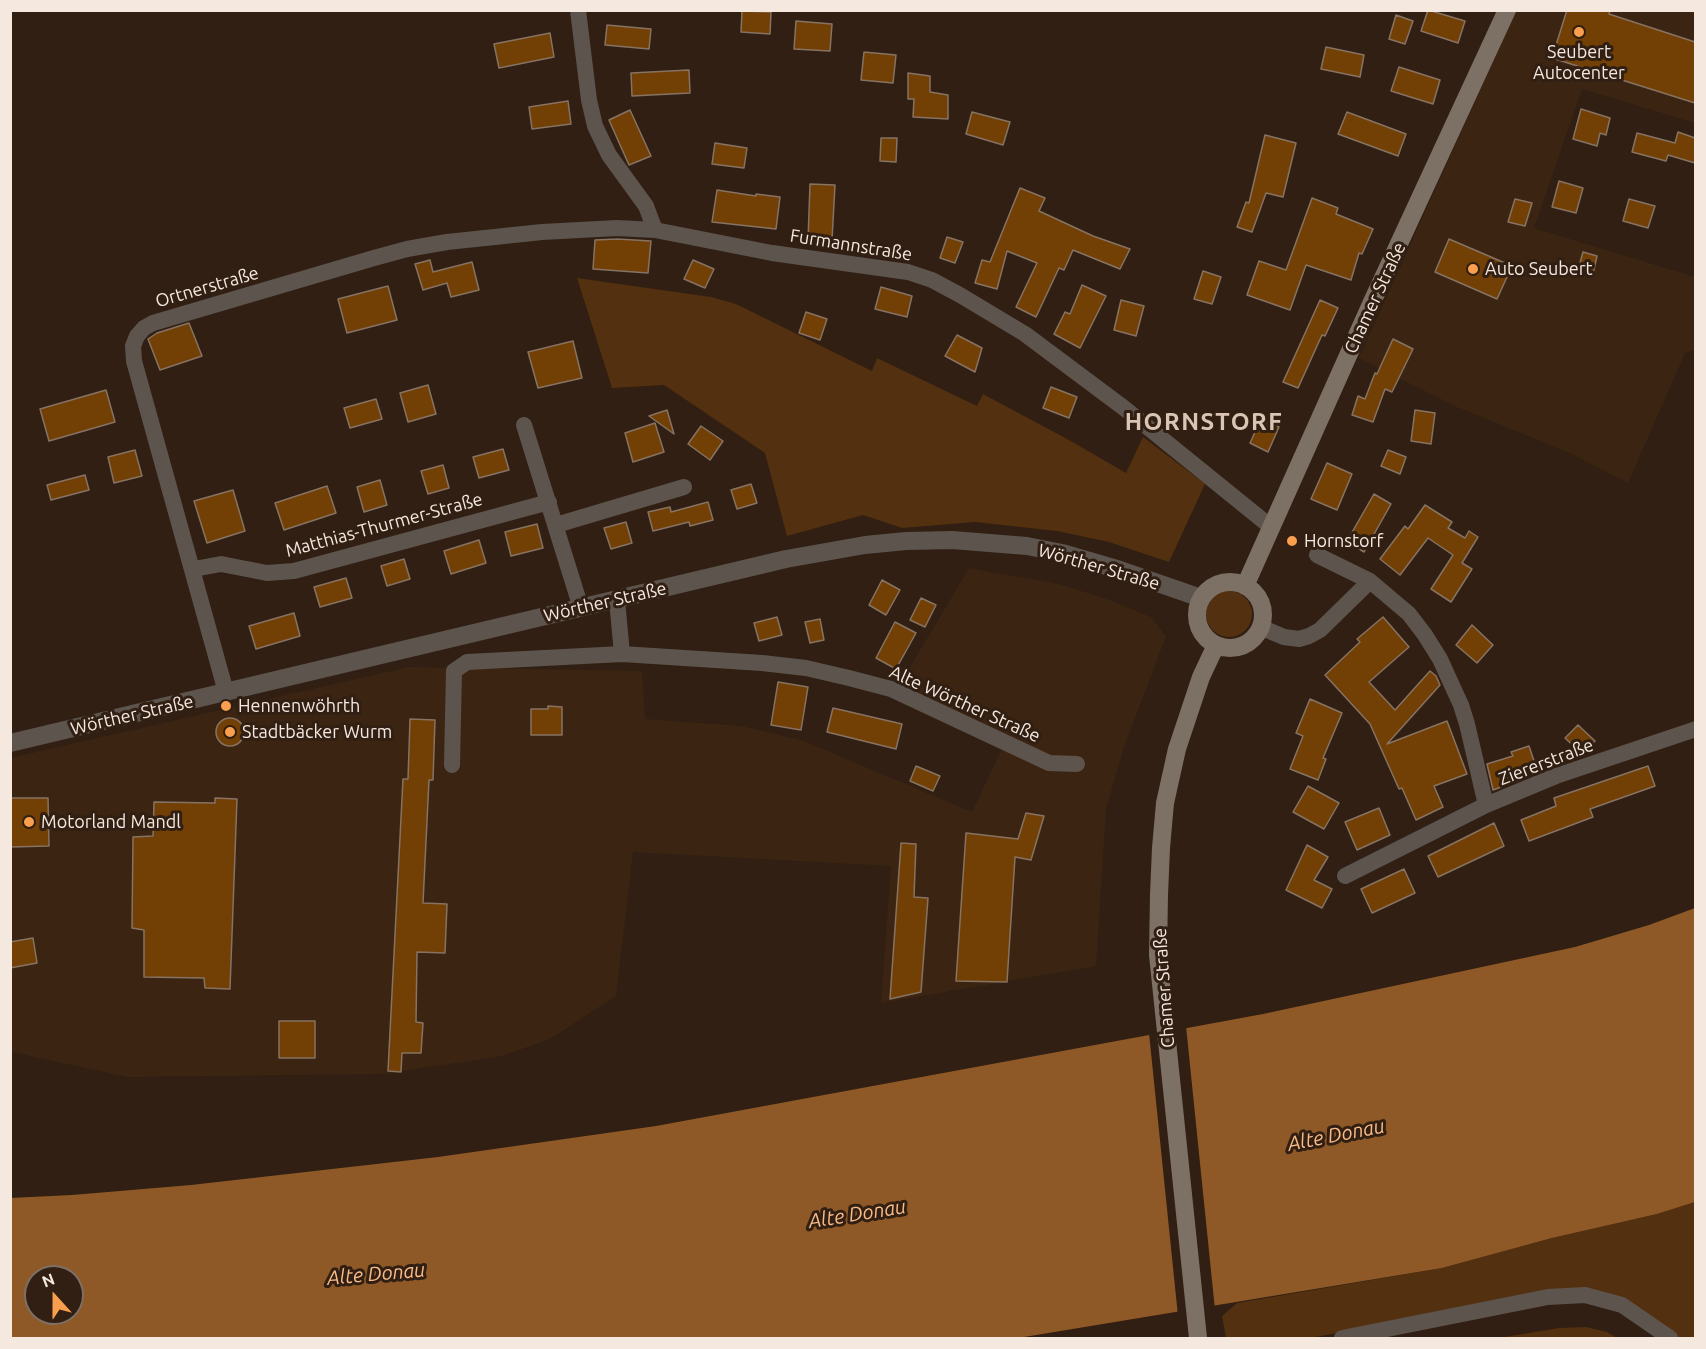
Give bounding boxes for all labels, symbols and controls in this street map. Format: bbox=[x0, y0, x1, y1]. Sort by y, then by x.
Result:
marker: Seubert Autocenter bbox=[1572, 25, 1586, 39]
place label: Seubert Autocenter bbox=[1533, 41, 1625, 84]
street label: Furmannstraße bbox=[788, 225, 914, 265]
street label: Chamer Straße bbox=[1340, 239, 1410, 357]
place label: Auto Seubert bbox=[1485, 258, 1593, 280]
street label: Ortnerstraße bbox=[153, 262, 261, 312]
marker: Auto Seubert bbox=[1466, 262, 1480, 276]
district label: HORNSTORF bbox=[1125, 408, 1283, 436]
street label: Matthias-Thurmer-Straße bbox=[283, 488, 485, 562]
place label: Hornstorf bbox=[1304, 530, 1383, 552]
marker: Hornstorf bbox=[1285, 534, 1299, 548]
street label: Wörther Straße bbox=[1036, 539, 1162, 595]
street label: Wörther Straße bbox=[542, 577, 668, 627]
street label: Alte Wörther Straße bbox=[886, 661, 1044, 747]
street label: Wörther Straße bbox=[69, 690, 195, 740]
place label: Hennenwöhrth bbox=[238, 695, 360, 717]
marker: Hennenwöhrth bbox=[219, 699, 233, 713]
place label: Stadtbäcker Wurm bbox=[242, 721, 392, 743]
marker: Stadtbäcker Wurm bbox=[223, 725, 237, 739]
street label: Ziererstraße bbox=[1495, 734, 1597, 790]
place label: Motorland Mandl bbox=[41, 811, 181, 833]
marker: Motorland Mandl bbox=[22, 815, 36, 829]
street label: Chamer Straße bbox=[1149, 927, 1179, 1049]
water label: Alte Donau bbox=[1285, 1114, 1387, 1156]
water label: Alte Donau bbox=[807, 1194, 907, 1234]
water label: Alte Donau bbox=[326, 1258, 426, 1290]
north arrow bbox=[24, 1265, 84, 1325]
text: N bbox=[39, 1270, 57, 1291]

